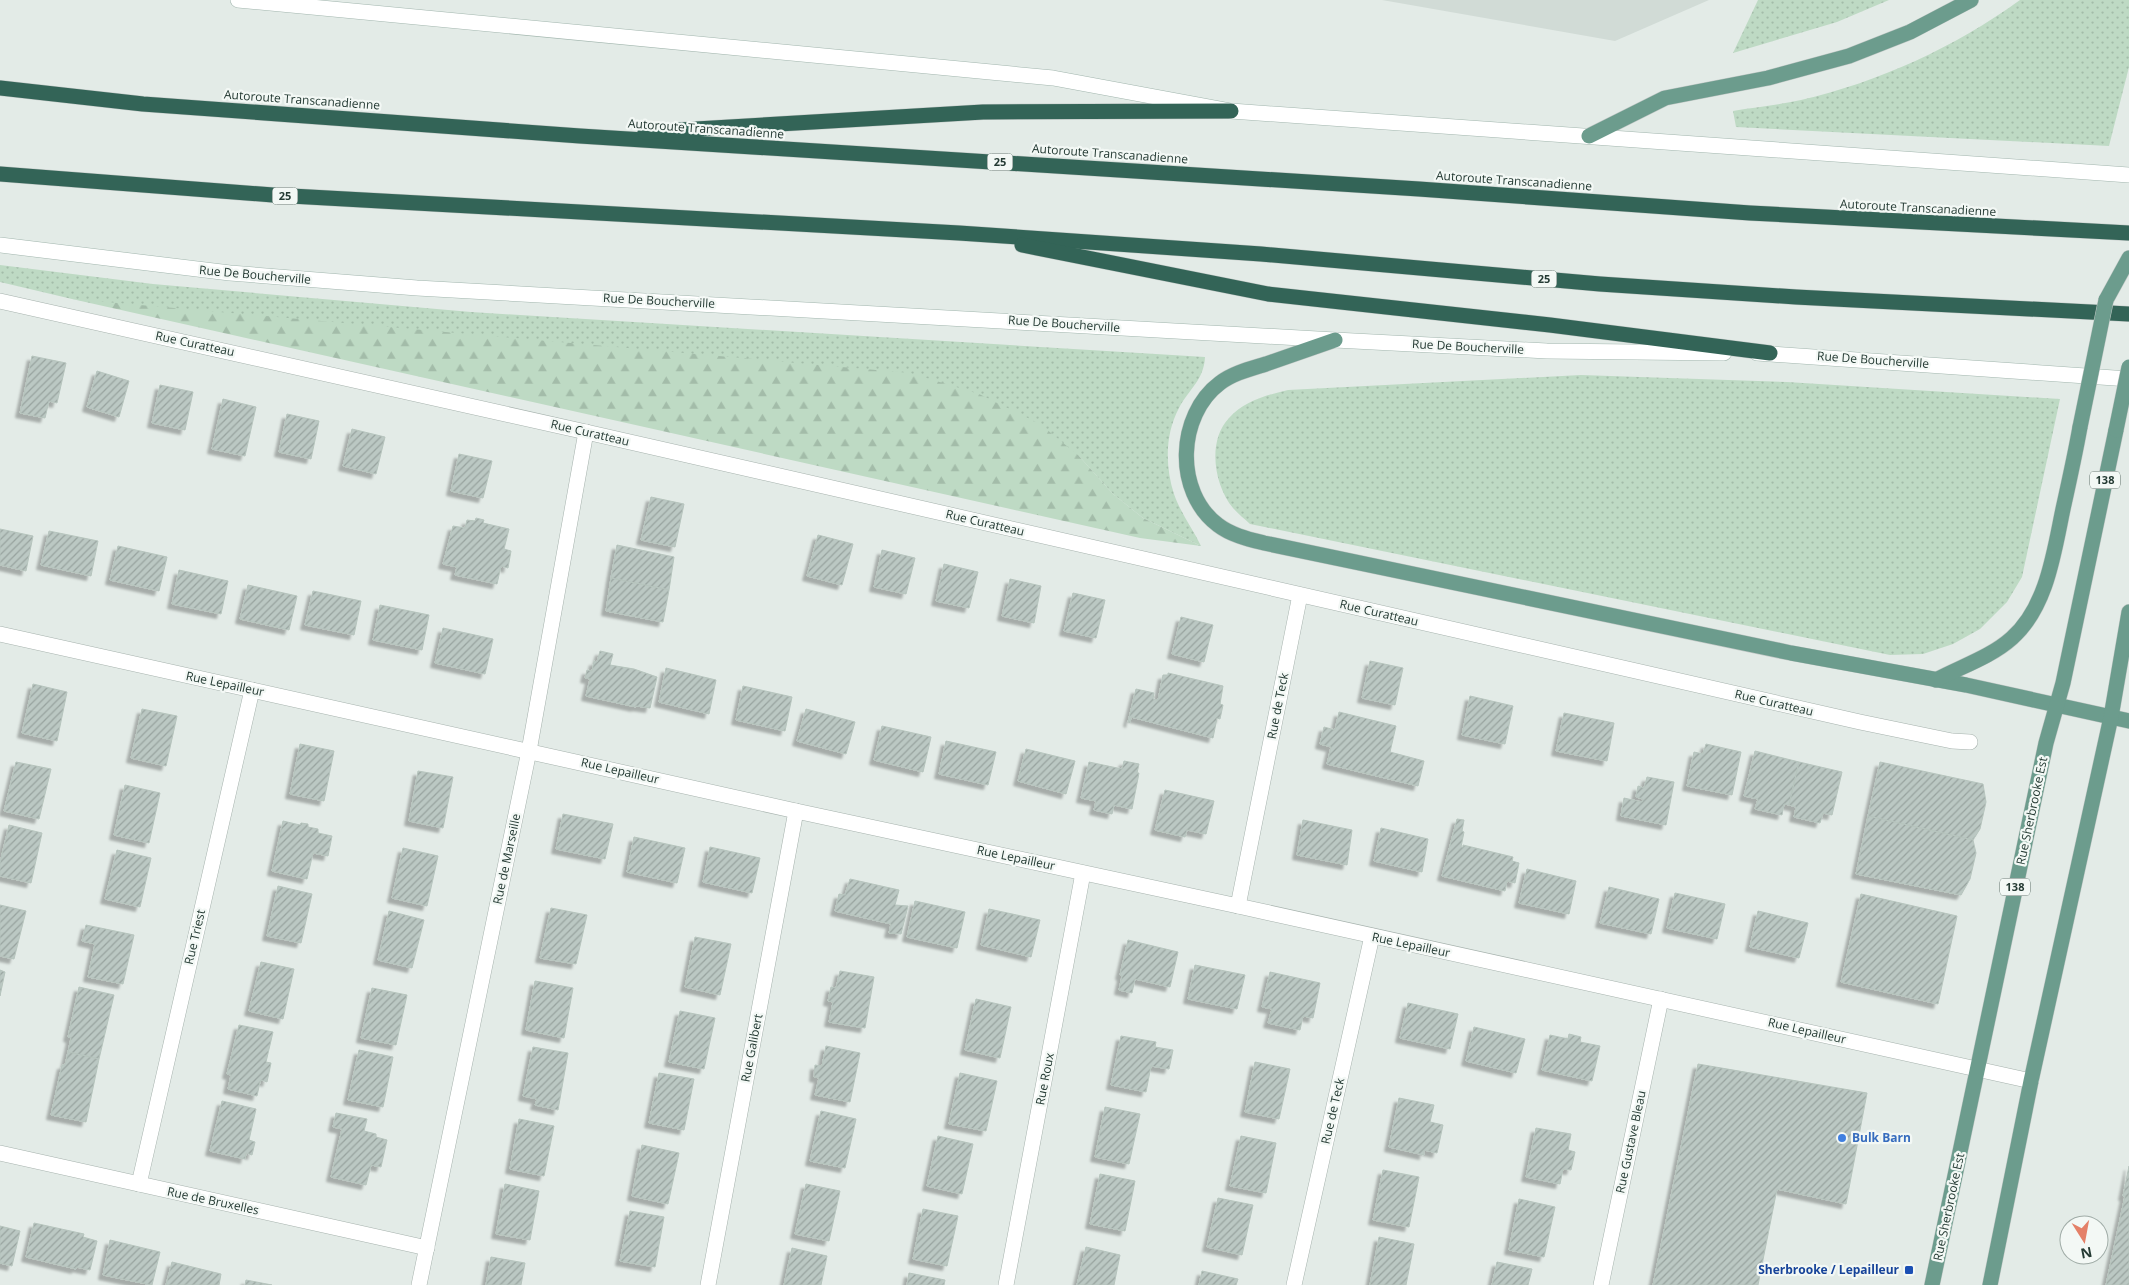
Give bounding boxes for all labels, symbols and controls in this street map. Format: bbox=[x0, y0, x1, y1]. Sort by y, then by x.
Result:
street label: Autoroute Transcanadienne bbox=[223, 86, 381, 113]
street label: Autoroute Transcanadienne bbox=[627, 115, 785, 142]
street label: Autoroute Transcanadienne bbox=[1031, 140, 1189, 167]
road number: 25 bbox=[988, 154, 1012, 170]
street label: Autoroute Transcanadienne bbox=[1435, 167, 1593, 194]
road number: 25 bbox=[272, 188, 298, 205]
street label: Autoroute Transcanadienne bbox=[1840, 195, 1997, 220]
street label: Rue De Boucherville bbox=[198, 261, 312, 288]
road number: 25 bbox=[1532, 270, 1556, 288]
street label: Rue De Boucherville bbox=[603, 289, 716, 312]
street label: Rue De Boucherville bbox=[1008, 311, 1121, 336]
street label: Rue Curatteau bbox=[154, 327, 236, 360]
street label: Rue De Boucherville bbox=[1412, 335, 1525, 358]
street label: Rue De Boucherville bbox=[1817, 347, 1930, 372]
street label: Rue Curatteau bbox=[549, 415, 631, 450]
road number: 138 bbox=[2090, 472, 2120, 488]
street label: Rue Curatteau bbox=[944, 505, 1026, 540]
street label: Rue Curatteau bbox=[1338, 595, 1420, 630]
street label: Rue Lepailleur bbox=[184, 667, 266, 700]
street label: Rue de Teck bbox=[1263, 671, 1292, 741]
street label: Rue Curatteau bbox=[1733, 685, 1815, 720]
street label: Rue Lepailleur bbox=[579, 753, 661, 788]
street label: Rue Sherbrooke Est bbox=[2012, 755, 2051, 866]
street label: Rue de Marseille bbox=[489, 812, 524, 906]
street label: Rue Lepailleur bbox=[975, 841, 1057, 874]
road number: 138 bbox=[2000, 879, 2030, 896]
street label: Rue Triest bbox=[180, 908, 209, 966]
street label: Rue Lepailleur bbox=[1370, 928, 1452, 961]
street label: Rue Galibert bbox=[737, 1012, 766, 1084]
street label: Rue Lepailleur bbox=[1766, 1013, 1848, 1048]
street label: Rue Roux bbox=[1031, 1051, 1058, 1106]
street label: Rue de Teck bbox=[1317, 1076, 1349, 1146]
street label: Rue Gustave Bleau bbox=[1611, 1089, 1650, 1195]
place label: Bulk Barn bbox=[1852, 1129, 1911, 1146]
marker: Bulk Barn bbox=[1836, 1132, 1848, 1144]
street label: Rue Sherbrooke Est bbox=[1929, 1151, 1968, 1262]
street label: Rue de Bruxelles bbox=[166, 1182, 261, 1219]
north arrow bbox=[2059, 1215, 2109, 1265]
text: N bbox=[2079, 1243, 2094, 1264]
place label: Sherbrooke / Lepailleur bbox=[1758, 1261, 1900, 1278]
marker: Sherbrooke / Lepailleur bbox=[1903, 1264, 1915, 1276]

